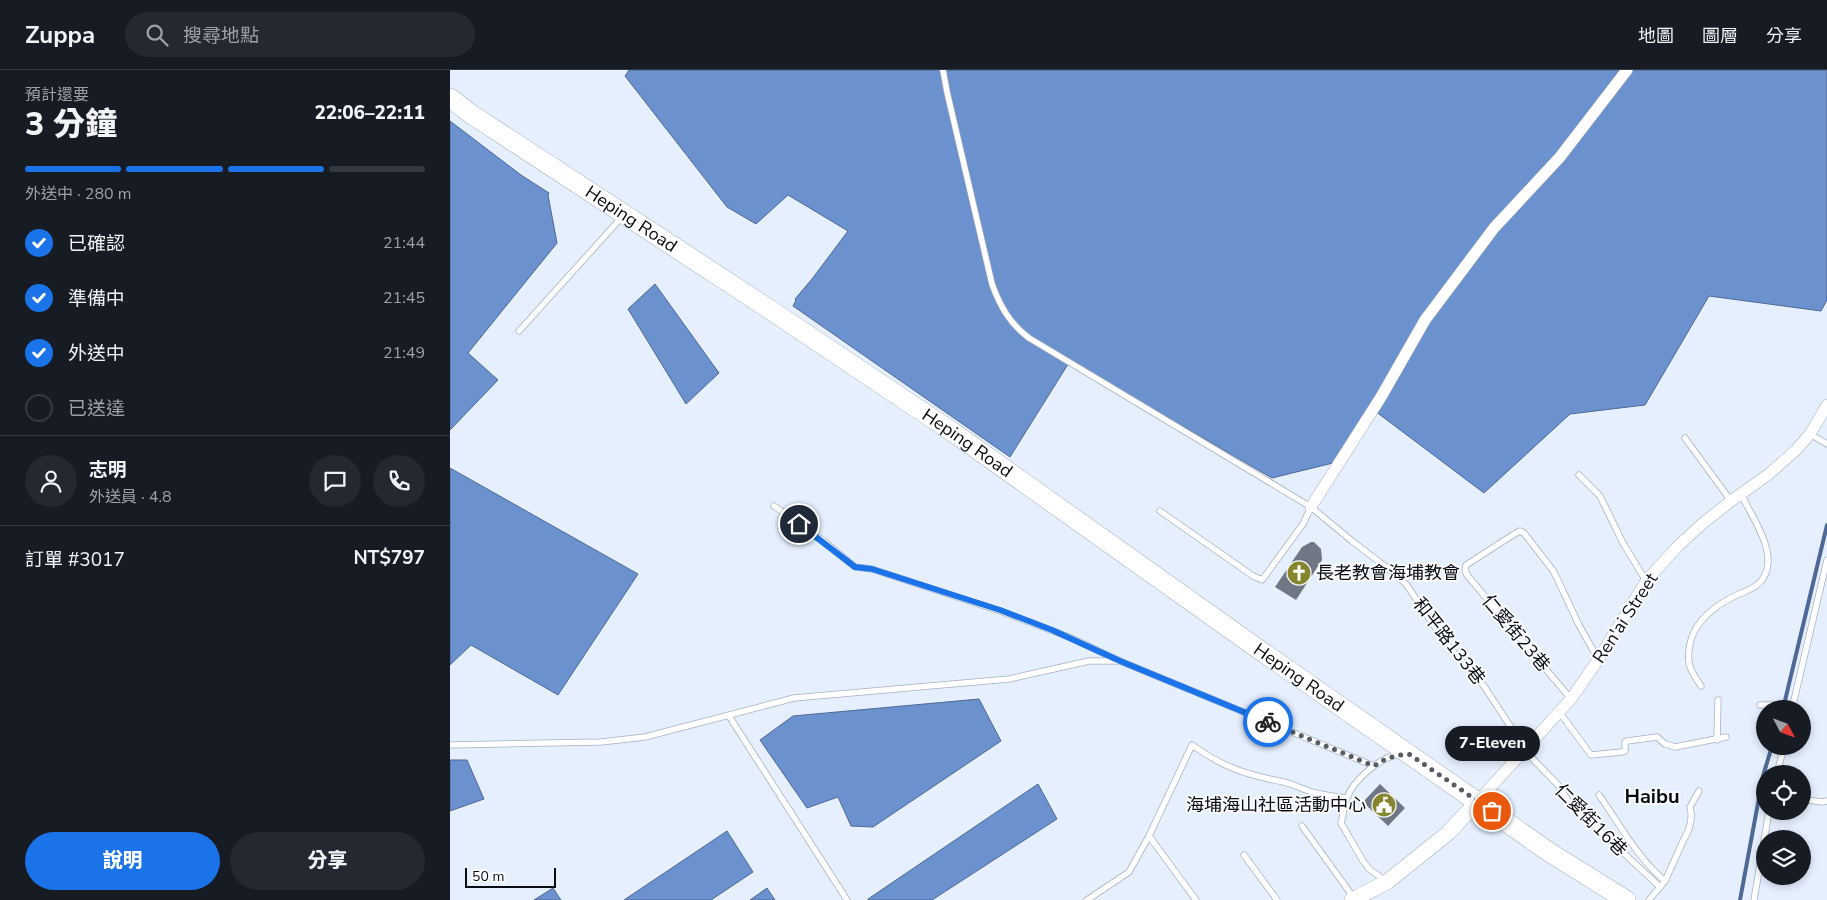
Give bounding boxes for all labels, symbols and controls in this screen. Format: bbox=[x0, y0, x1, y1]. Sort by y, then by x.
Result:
search box bbox=[125, 12, 475, 57]
text: Zuppa bbox=[25, 19, 95, 51]
icon: search bbox=[143, 21, 171, 49]
text: 搜尋地點 bbox=[183, 23, 259, 49]
text: 地圖 bbox=[1638, 24, 1674, 48]
text: 圖層 bbox=[1702, 24, 1738, 48]
text: 分享 bbox=[1766, 24, 1802, 48]
text: 預計還要 bbox=[25, 84, 89, 106]
text: 22:06–22:11 bbox=[314, 100, 425, 126]
text: 3 分鐘 bbox=[25, 103, 117, 146]
street label: Heping Road bbox=[581, 180, 682, 258]
text: 外送中 · 280 m bbox=[25, 183, 131, 205]
icon: check bbox=[25, 229, 53, 257]
text: 已確認 bbox=[68, 231, 125, 257]
text: 21:44 bbox=[383, 232, 425, 254]
icon: check bbox=[25, 284, 53, 312]
text: 準備中 bbox=[68, 286, 125, 312]
text: 21:45 bbox=[383, 287, 425, 309]
icon: check bbox=[25, 339, 53, 367]
text: 外送中 bbox=[68, 341, 125, 367]
text: 21:49 bbox=[383, 342, 425, 364]
text: 已送達 bbox=[68, 396, 125, 422]
street label: Heping Road bbox=[917, 403, 1018, 483]
button: person bbox=[25, 455, 77, 507]
button: chat bbox=[309, 455, 361, 507]
button: phone bbox=[373, 455, 425, 507]
text: 志明 bbox=[89, 457, 127, 483]
text: 外送員 · 4.8 bbox=[89, 486, 172, 508]
pin bbox=[778, 503, 820, 545]
icon: home bbox=[785, 510, 813, 538]
text: NT$797 bbox=[353, 545, 425, 571]
text: 訂單 #3017 bbox=[25, 547, 125, 573]
church icon: 長老教會海埔教會 bbox=[1286, 560, 1312, 586]
place label: 長老教會海埔教會 bbox=[1316, 561, 1460, 585]
street label: Ren'ai Street bbox=[1587, 568, 1664, 668]
street label: 仁愛街23巷 bbox=[1477, 589, 1555, 677]
street label: 和平路133巷 bbox=[1407, 592, 1491, 690]
street label: Heping Road bbox=[1249, 637, 1349, 717]
courier bbox=[1243, 697, 1293, 747]
north arrow bbox=[1756, 700, 1811, 755]
map controls bbox=[1756, 700, 1811, 885]
icon: bike bbox=[1254, 708, 1282, 736]
callout: 7-Eleven bbox=[1444, 726, 1540, 761]
text: 7-Eleven bbox=[1459, 732, 1526, 754]
button: locate bbox=[1756, 765, 1811, 820]
street label: 仁愛街16巷 bbox=[1549, 778, 1633, 862]
district label: Haibu bbox=[1624, 783, 1680, 810]
pin bbox=[1471, 790, 1513, 832]
public building icon: 海埔海山社區活動中心 bbox=[1371, 792, 1397, 818]
place label: 海埔海山社區活動中心 bbox=[1186, 793, 1366, 817]
icon: bag bbox=[1478, 797, 1506, 825]
button: layers bbox=[1756, 830, 1811, 885]
button: 說明 bbox=[25, 832, 220, 890]
button: 分享 bbox=[230, 832, 425, 890]
scale bar bbox=[465, 865, 556, 888]
text: 50 m bbox=[472, 867, 504, 886]

